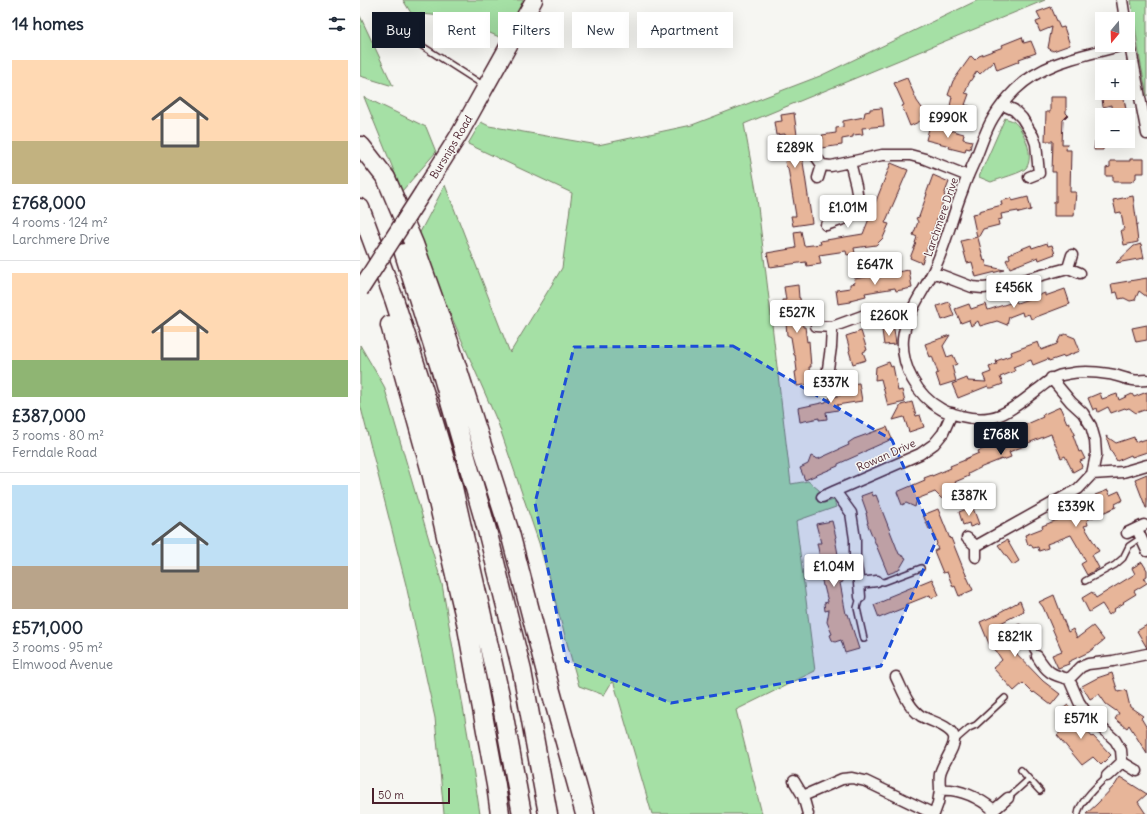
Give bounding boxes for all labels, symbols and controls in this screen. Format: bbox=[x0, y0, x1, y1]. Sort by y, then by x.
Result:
chip: Buy bbox=[372, 12, 425, 48]
chip: Rent bbox=[433, 12, 490, 48]
chip: Filters bbox=[498, 12, 564, 48]
chip: New bbox=[572, 12, 629, 48]
chip: Apartment bbox=[637, 12, 733, 48]
north arrow bbox=[1095, 12, 1135, 52]
map controls bbox=[1095, 12, 1135, 148]
text: 14 homes bbox=[12, 13, 84, 35]
icon: filters bbox=[326, 13, 348, 35]
button: + bbox=[1095, 60, 1135, 100]
icon: home bbox=[144, 86, 216, 158]
pin: £990K bbox=[920, 105, 976, 139]
button: − bbox=[1095, 108, 1135, 148]
text: £990K bbox=[929, 109, 967, 126]
street label: Bursnips Road bbox=[427, 112, 476, 181]
pin: £289K bbox=[767, 135, 823, 169]
text: £289K bbox=[776, 139, 814, 156]
street label: Larchmere Drive bbox=[921, 176, 961, 258]
text: £768,000 bbox=[12, 192, 86, 214]
pin: £1.01M bbox=[815, 195, 881, 229]
text: £1.01M bbox=[829, 199, 867, 216]
text: 4 rooms · 124 m² bbox=[12, 214, 108, 231]
text: Larchmere Drive bbox=[12, 231, 110, 248]
pin: £647K bbox=[847, 252, 903, 286]
text: £647K bbox=[857, 256, 893, 273]
pin: £456K bbox=[986, 275, 1042, 309]
text: £456K bbox=[995, 279, 1033, 296]
icon: home bbox=[144, 299, 216, 371]
pin: £527K bbox=[769, 300, 825, 334]
pin: £260K bbox=[861, 303, 917, 337]
text: £527K bbox=[779, 304, 815, 321]
text: £260K bbox=[870, 307, 908, 324]
pin: £337K bbox=[803, 370, 859, 404]
text: £337K bbox=[813, 374, 849, 391]
text: £387,000 bbox=[12, 405, 86, 427]
pin: £768K bbox=[973, 422, 1029, 456]
text: £768K bbox=[983, 426, 1019, 443]
text: 3 rooms · 80 m² bbox=[12, 427, 104, 444]
street label: Rowan Drive bbox=[854, 436, 918, 474]
text: Ferndale Road bbox=[12, 444, 97, 461]
pin: £387K bbox=[941, 483, 997, 517]
text: £387K bbox=[951, 487, 987, 504]
pin: £339K bbox=[1048, 494, 1104, 528]
text: £339K bbox=[1057, 498, 1095, 515]
icon: home bbox=[144, 511, 216, 583]
pin: £1.04M bbox=[801, 554, 867, 588]
text: £1.04M bbox=[813, 558, 855, 575]
text: £571,000 bbox=[12, 617, 83, 639]
pin: £821K bbox=[987, 624, 1043, 658]
text: £821K bbox=[998, 628, 1032, 645]
text: 3 rooms · 95 m² bbox=[12, 639, 103, 656]
text: Elmwood Avenue bbox=[12, 656, 113, 673]
pin: £571K bbox=[1053, 706, 1109, 740]
text: £571K bbox=[1064, 710, 1098, 727]
scale bar bbox=[372, 786, 450, 805]
text: 50 m bbox=[378, 788, 404, 802]

